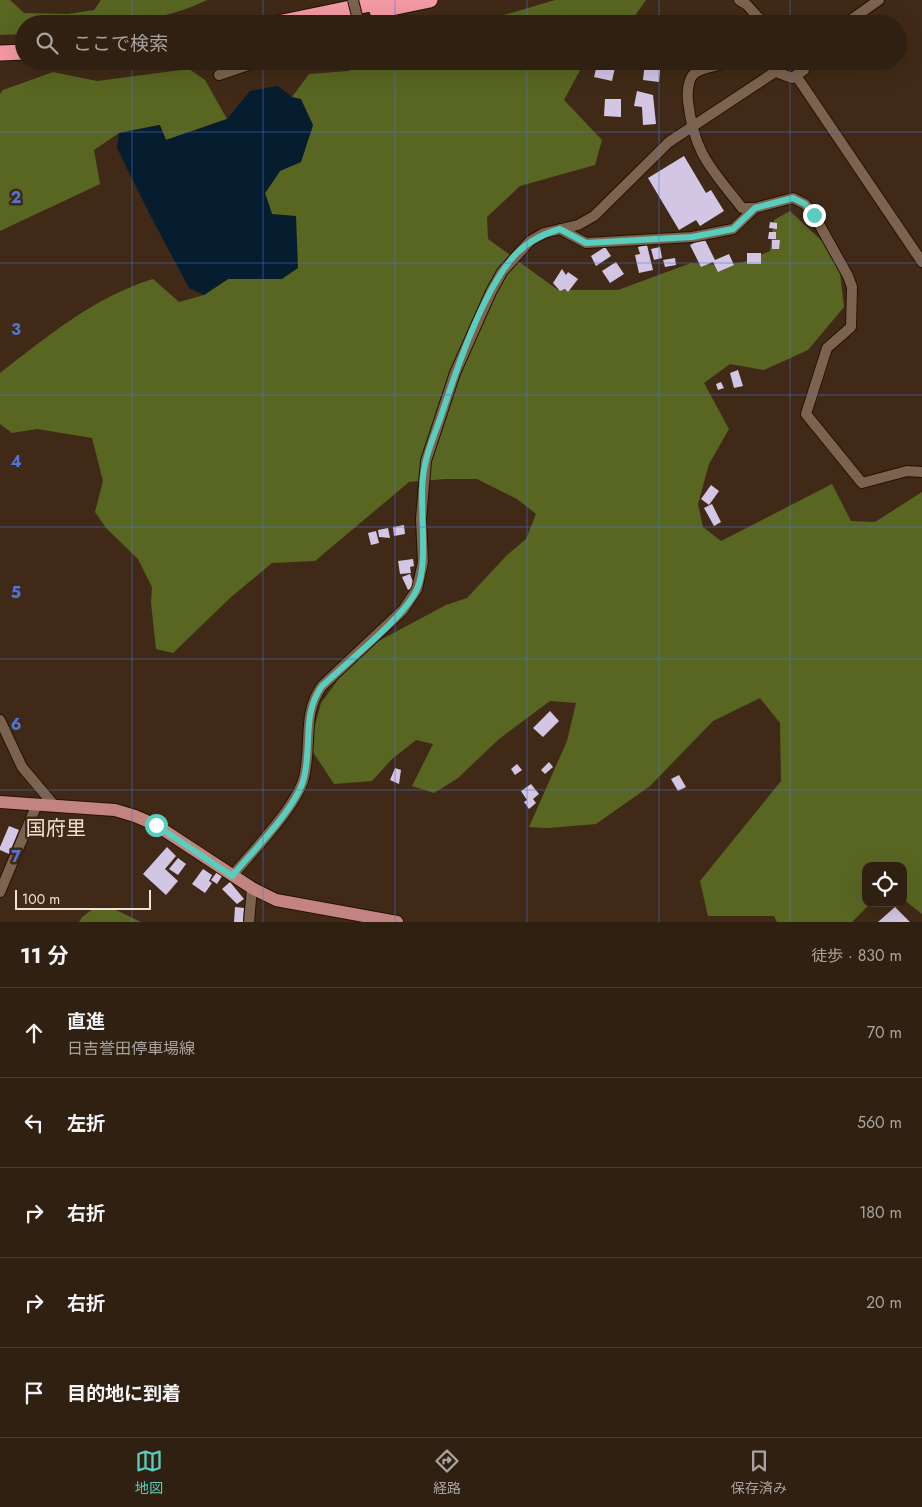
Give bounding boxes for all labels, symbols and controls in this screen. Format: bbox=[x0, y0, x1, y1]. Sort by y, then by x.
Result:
search box bbox=[15, 15, 907, 70]
icon: search bbox=[33, 29, 61, 57]
text: ここで検索 bbox=[73, 30, 168, 57]
text: 2 bbox=[11, 186, 21, 209]
route end bbox=[803, 204, 826, 227]
text: 3 bbox=[11, 318, 21, 341]
text: 4 bbox=[10, 450, 22, 473]
text: 5 bbox=[11, 581, 21, 604]
text: 6 bbox=[11, 713, 21, 736]
district label: 国府里 bbox=[26, 814, 86, 843]
route start bbox=[145, 814, 168, 837]
text: 7 bbox=[11, 845, 21, 868]
map controls bbox=[862, 862, 907, 907]
button: locate bbox=[862, 862, 907, 907]
scale bar bbox=[15, 887, 151, 910]
text: 100 m bbox=[22, 889, 60, 909]
text: 11 分 bbox=[20, 941, 69, 971]
text: 徒歩 · 830 m bbox=[811, 944, 902, 967]
text: 直進 bbox=[67, 1008, 105, 1035]
icon: ahead bbox=[20, 1019, 48, 1047]
text: 70 m bbox=[867, 1021, 902, 1044]
text: 日吉誉田停車場線 bbox=[67, 1037, 195, 1060]
icon: left bbox=[20, 1109, 48, 1137]
text: 左折 bbox=[67, 1110, 105, 1137]
text: 560 m bbox=[857, 1111, 902, 1134]
icon: right bbox=[20, 1199, 48, 1227]
text: 右折 bbox=[67, 1200, 105, 1227]
text: 180 m bbox=[859, 1201, 902, 1224]
icon: right bbox=[20, 1289, 48, 1317]
text: 右折 bbox=[67, 1290, 105, 1317]
text: 20 m bbox=[866, 1291, 902, 1314]
icon: arrive bbox=[20, 1379, 48, 1407]
text: 目的地に到着 bbox=[67, 1380, 181, 1407]
tab: 地図 bbox=[135, 1447, 163, 1498]
tab: 経路 bbox=[433, 1447, 461, 1498]
tab: 保存済み bbox=[731, 1447, 787, 1498]

